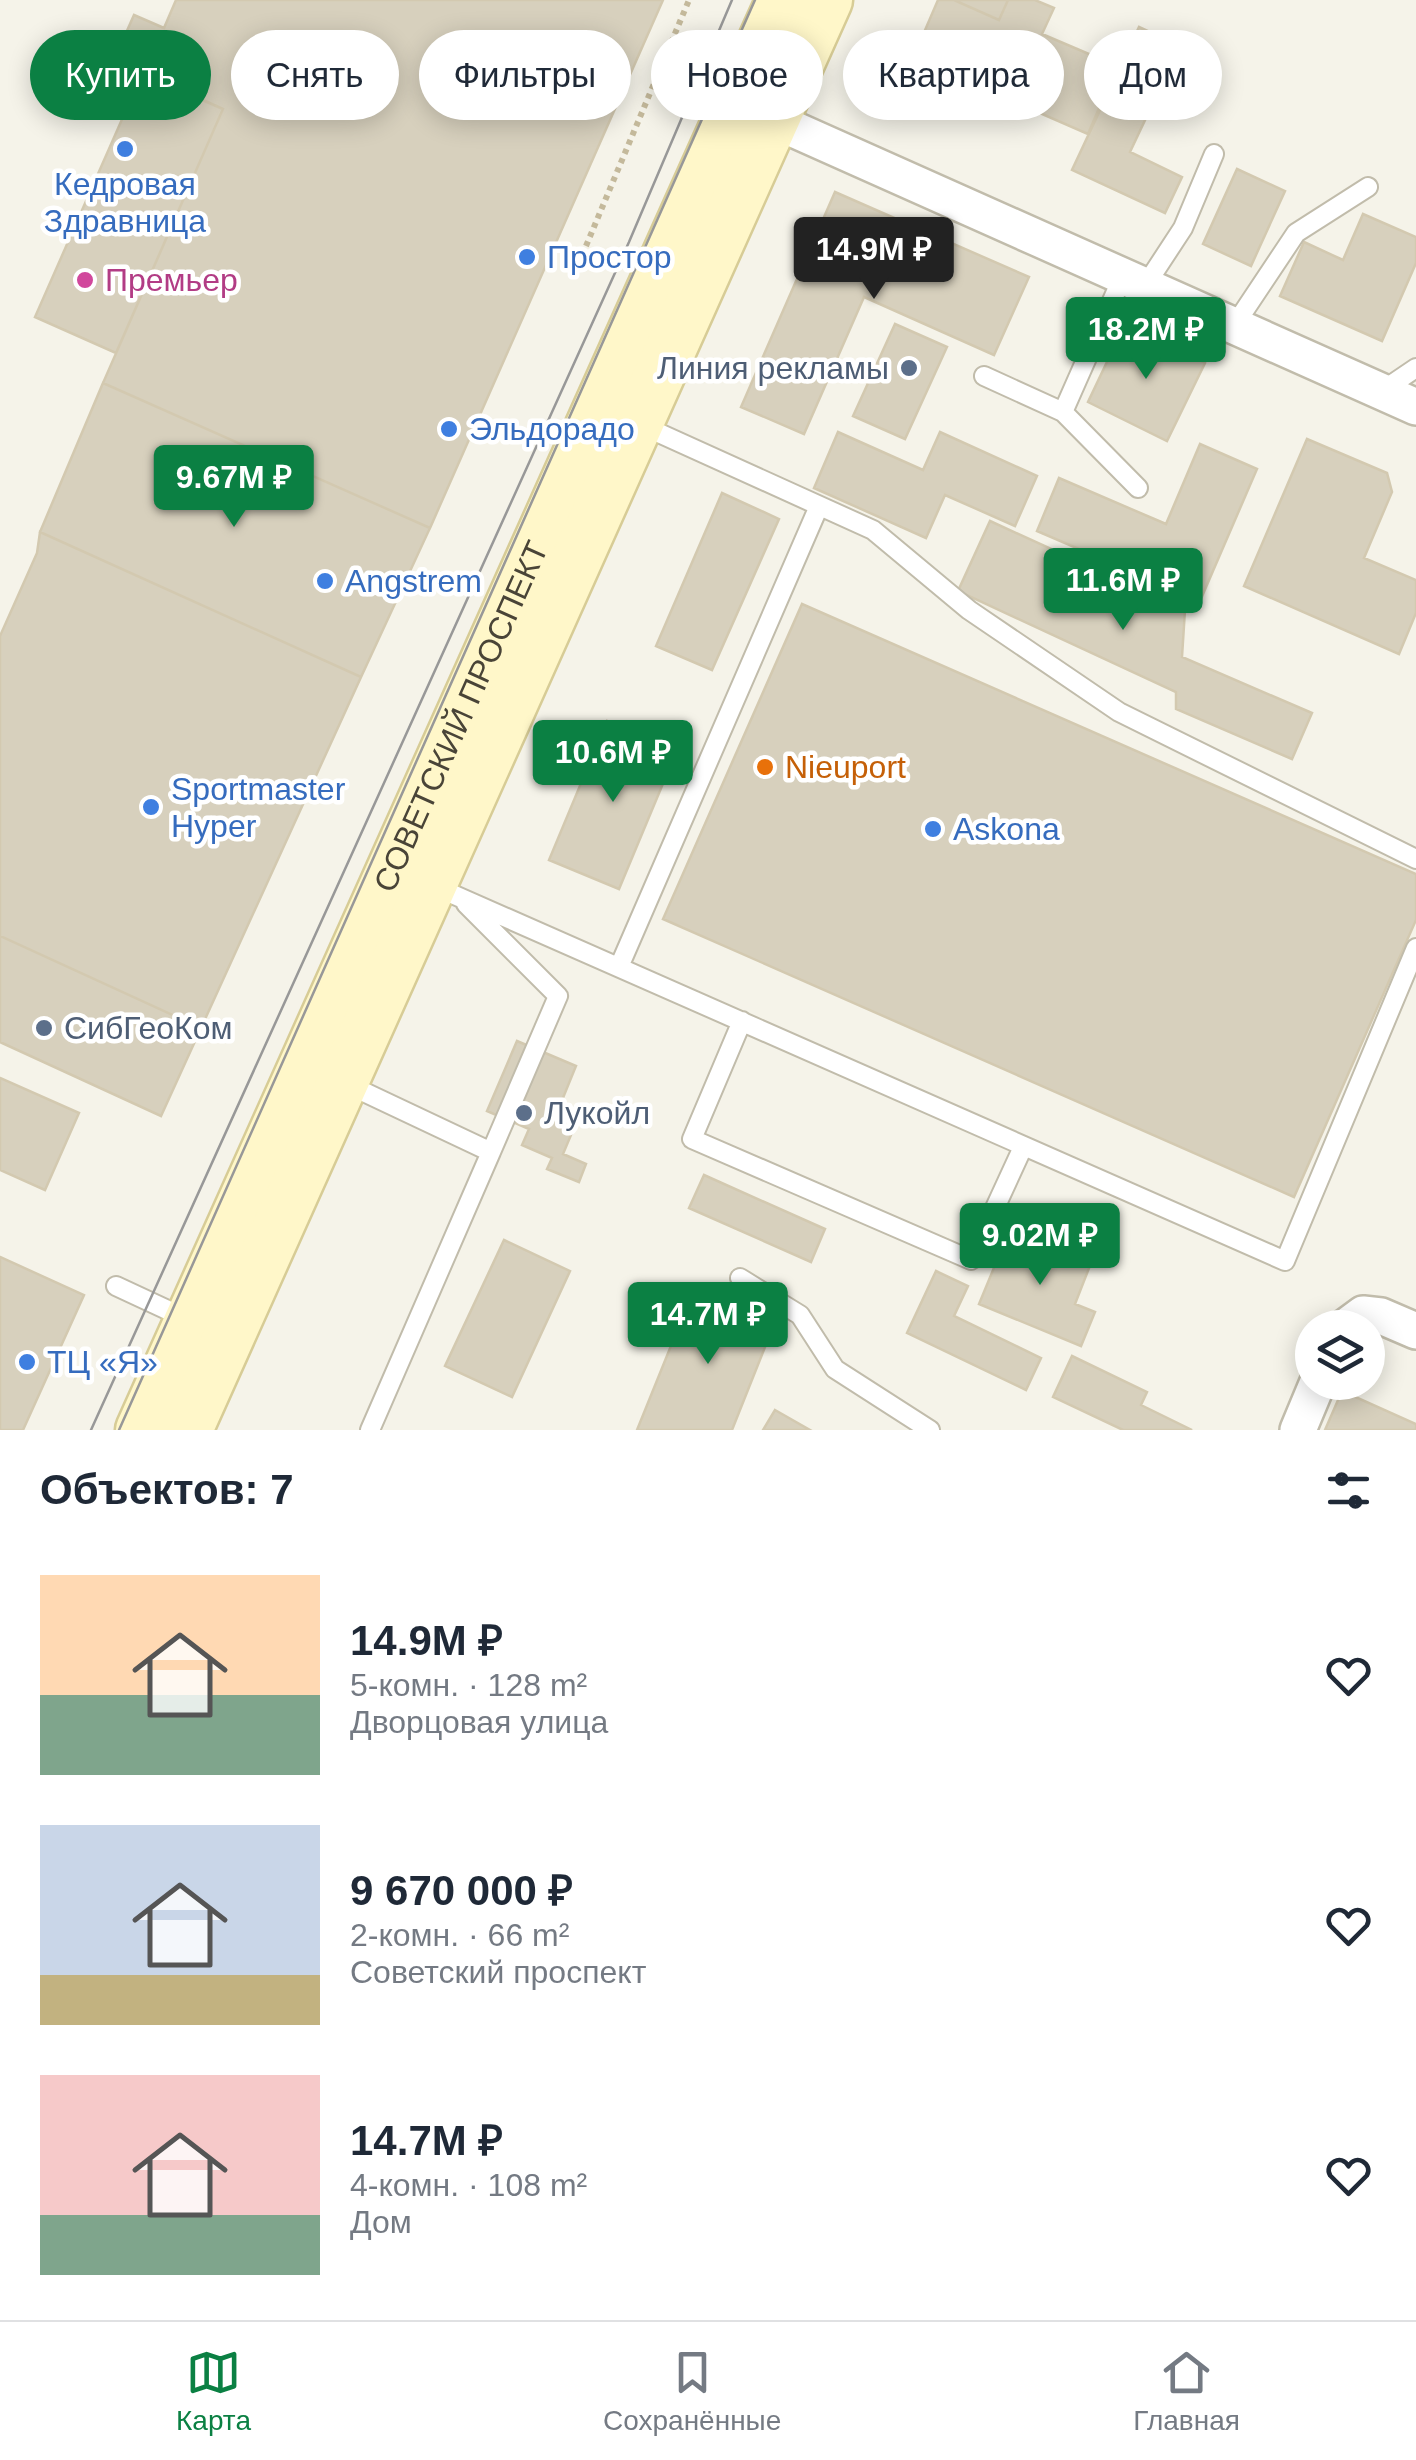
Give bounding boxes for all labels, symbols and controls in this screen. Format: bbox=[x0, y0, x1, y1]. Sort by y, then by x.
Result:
chip: Купить bbox=[30, 30, 211, 120]
chip: Снять bbox=[231, 30, 399, 120]
chip: Фильтры bbox=[419, 30, 631, 120]
chip: Новое bbox=[651, 30, 823, 120]
chip: Квартира bbox=[843, 30, 1064, 120]
chip: Дом bbox=[1084, 30, 1222, 120]
marker: Кедровая Здравница bbox=[114, 138, 136, 160]
place label: Кедровая Здравница bbox=[44, 166, 206, 239]
pin: 14.9M ₽ bbox=[782, 217, 966, 302]
text: 14.9M ₽ bbox=[816, 231, 932, 267]
place label: Простор bbox=[547, 239, 671, 275]
marker: Простор bbox=[516, 246, 538, 268]
place label: Премьер bbox=[105, 262, 238, 298]
marker: Премьер bbox=[74, 269, 96, 291]
pin: 18.2M ₽ bbox=[1054, 297, 1238, 382]
text: 18.2M ₽ bbox=[1088, 311, 1204, 347]
place label: Линия рекламы bbox=[657, 350, 889, 386]
marker: Линия рекламы bbox=[898, 357, 920, 379]
place label: Эльдорадо bbox=[469, 411, 635, 447]
marker: Эльдорадо bbox=[438, 418, 460, 440]
pin: 9.67M ₽ bbox=[142, 445, 326, 530]
text: 9.67M ₽ bbox=[176, 459, 292, 495]
street label: СОВЕТСКИЙ ПРОСПЕКТ bbox=[367, 536, 555, 897]
pin: 11.6M ₽ bbox=[1031, 548, 1215, 633]
text: 11.6M ₽ bbox=[1066, 562, 1180, 598]
place label: Angstrem bbox=[345, 563, 482, 599]
marker: Angstrem bbox=[314, 570, 336, 592]
pin: 10.6M ₽ bbox=[521, 720, 705, 805]
text: 10.6M ₽ bbox=[555, 734, 671, 770]
place label: Nieuport bbox=[785, 749, 906, 785]
marker: Nieuport bbox=[754, 756, 776, 778]
place label: Sportmaster Hyper bbox=[171, 771, 346, 844]
marker: Sportmaster Hyper bbox=[140, 796, 162, 818]
place label: Askona bbox=[953, 811, 1060, 847]
marker: Askona bbox=[922, 818, 944, 840]
place label: СибГеоКом bbox=[64, 1010, 233, 1046]
marker: СибГеоКом bbox=[33, 1017, 55, 1039]
place label: Лукойл bbox=[544, 1095, 650, 1131]
marker: Лукойл bbox=[513, 1102, 535, 1124]
pin: 9.02M ₽ bbox=[948, 1203, 1132, 1288]
text: 9.02M ₽ bbox=[982, 1217, 1098, 1253]
pin: 14.7M ₽ bbox=[616, 1282, 800, 1367]
text: 14.7M ₽ bbox=[650, 1296, 766, 1332]
map controls bbox=[1295, 1310, 1385, 1400]
button: layers bbox=[1295, 1310, 1385, 1400]
place label: ТЦ «Я» bbox=[47, 1344, 158, 1380]
marker: ТЦ «Я» bbox=[16, 1351, 38, 1373]
icon: filters bbox=[1321, 1463, 1376, 1518]
text: Объектов: 7 bbox=[40, 1466, 294, 1513]
icon: home bbox=[120, 1615, 240, 1735]
text: 14.9M ₽ bbox=[350, 1617, 503, 1664]
icon: heart bbox=[1321, 1648, 1376, 1703]
text: 5-комн. · 128 m² bbox=[350, 1667, 587, 1703]
text: Дворцовая улица bbox=[350, 1704, 608, 1740]
icon: home bbox=[120, 1865, 240, 1985]
text: 9 670 000 ₽ bbox=[350, 1867, 573, 1914]
icon: heart bbox=[1321, 1898, 1376, 1953]
text: 2-комн. · 66 m² bbox=[350, 1917, 569, 1953]
text: Советский проспект bbox=[350, 1954, 646, 1990]
icon: home bbox=[120, 2115, 240, 2235]
text: 14.7M ₽ bbox=[350, 2117, 503, 2164]
icon: heart bbox=[1321, 2148, 1376, 2203]
text: 4-комн. · 108 m² bbox=[350, 2167, 587, 2203]
text: Дом bbox=[350, 2204, 412, 2240]
tab: Карта bbox=[176, 2345, 251, 2437]
tab: Сохранённые bbox=[603, 2345, 781, 2437]
tab: Главная bbox=[1133, 2345, 1240, 2437]

